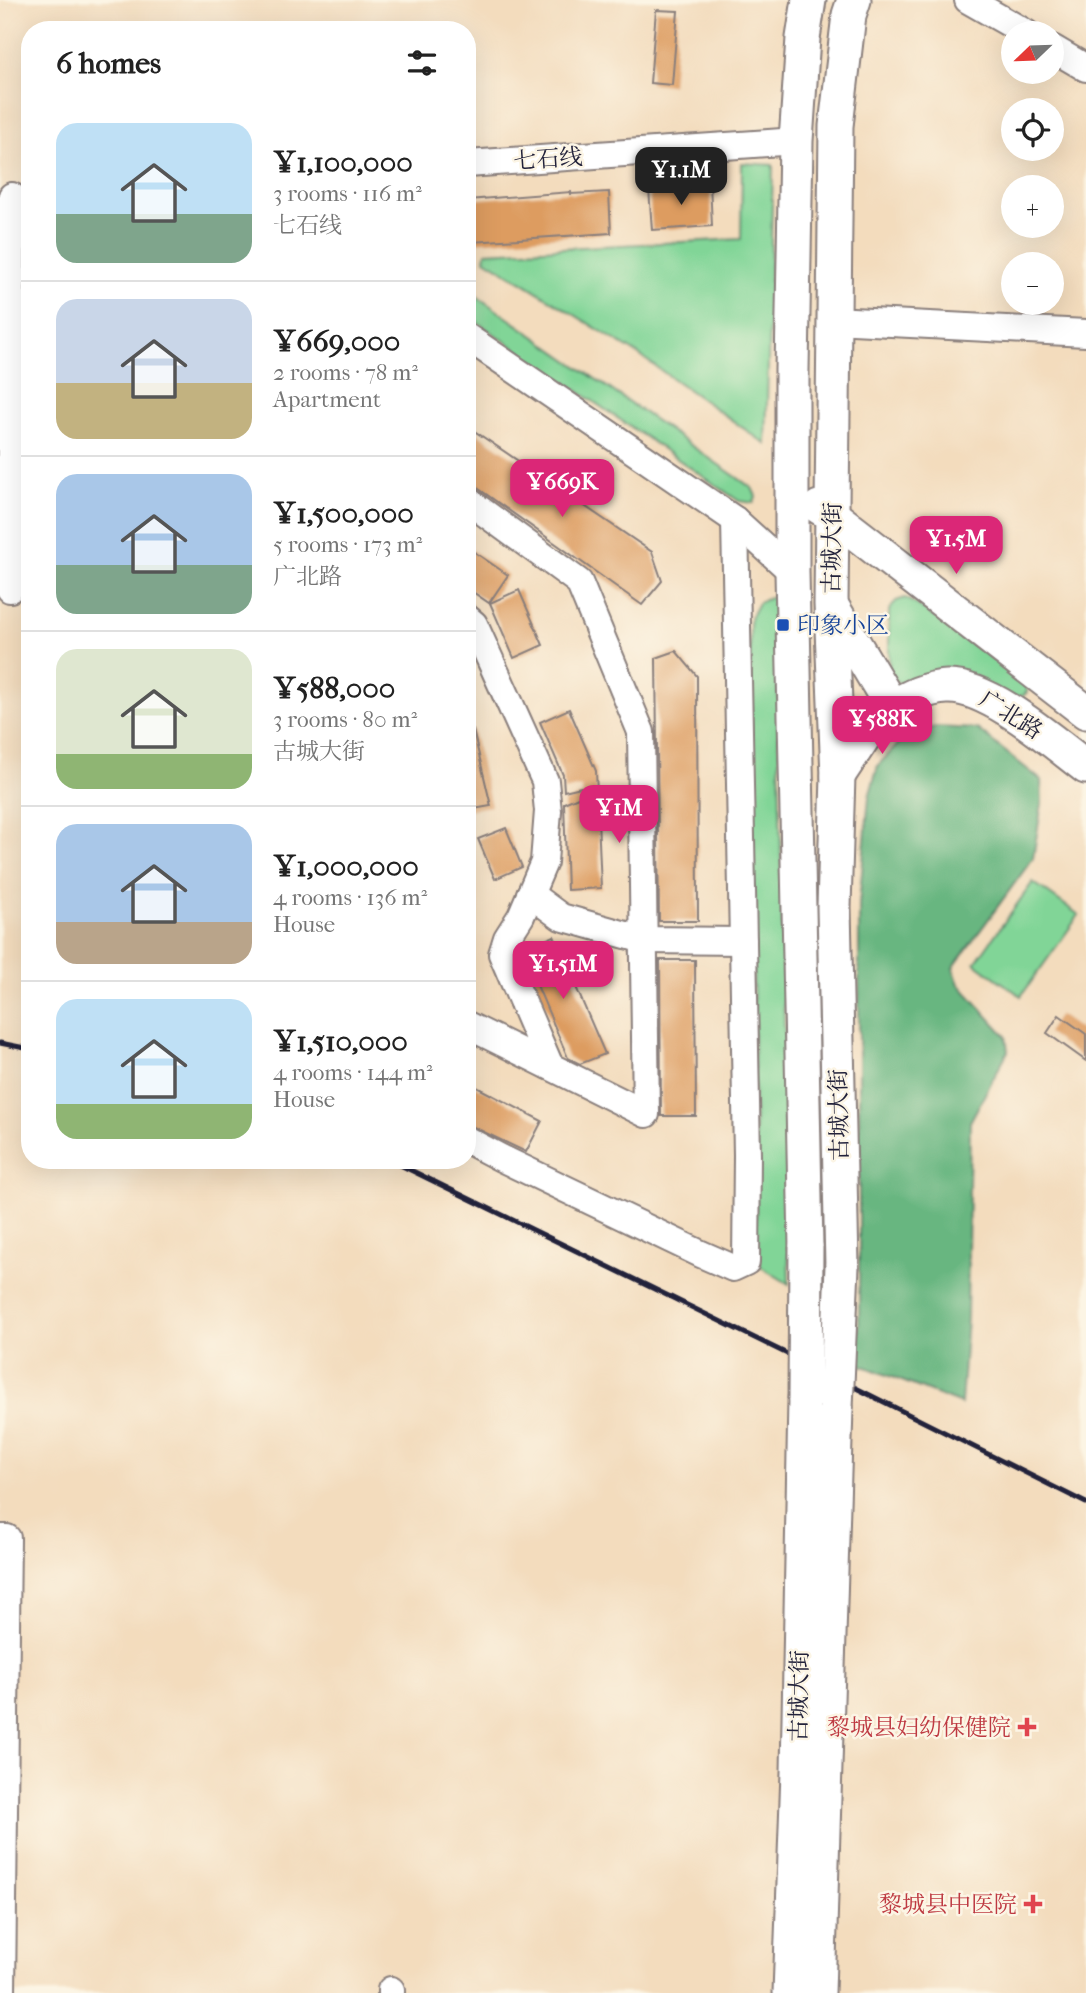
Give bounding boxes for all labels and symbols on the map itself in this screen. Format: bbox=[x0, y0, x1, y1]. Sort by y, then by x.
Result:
north arrow bbox=[1001, 21, 1064, 84]
street label: 七石线 bbox=[513, 143, 583, 175]
pin: ¥1.1M bbox=[632, 148, 730, 207]
pin: ¥669K bbox=[513, 460, 611, 519]
street label: 古城大街 bbox=[818, 502, 846, 594]
pin: ¥1.5M bbox=[907, 516, 1005, 576]
place label: 印象小区 bbox=[797, 612, 889, 639]
marker: 印象小区 bbox=[775, 617, 791, 633]
street label: 广北路 bbox=[975, 685, 1047, 745]
pin: ¥588K bbox=[833, 696, 931, 756]
pin: ¥1M bbox=[585, 786, 653, 845]
pin: ¥1.51M bbox=[506, 942, 620, 1001]
street label: 古城大街 bbox=[825, 1069, 853, 1161]
street label: 古城大街 bbox=[785, 1650, 813, 1742]
place label: 黎城县妇幼保健院 bbox=[827, 1714, 1011, 1741]
marker: 黎城县妇幼保健院 bbox=[1017, 1717, 1037, 1737]
place label: 黎城县中医院 bbox=[879, 1891, 1017, 1918]
marker: 黎城县中医院 bbox=[1023, 1894, 1043, 1914]

